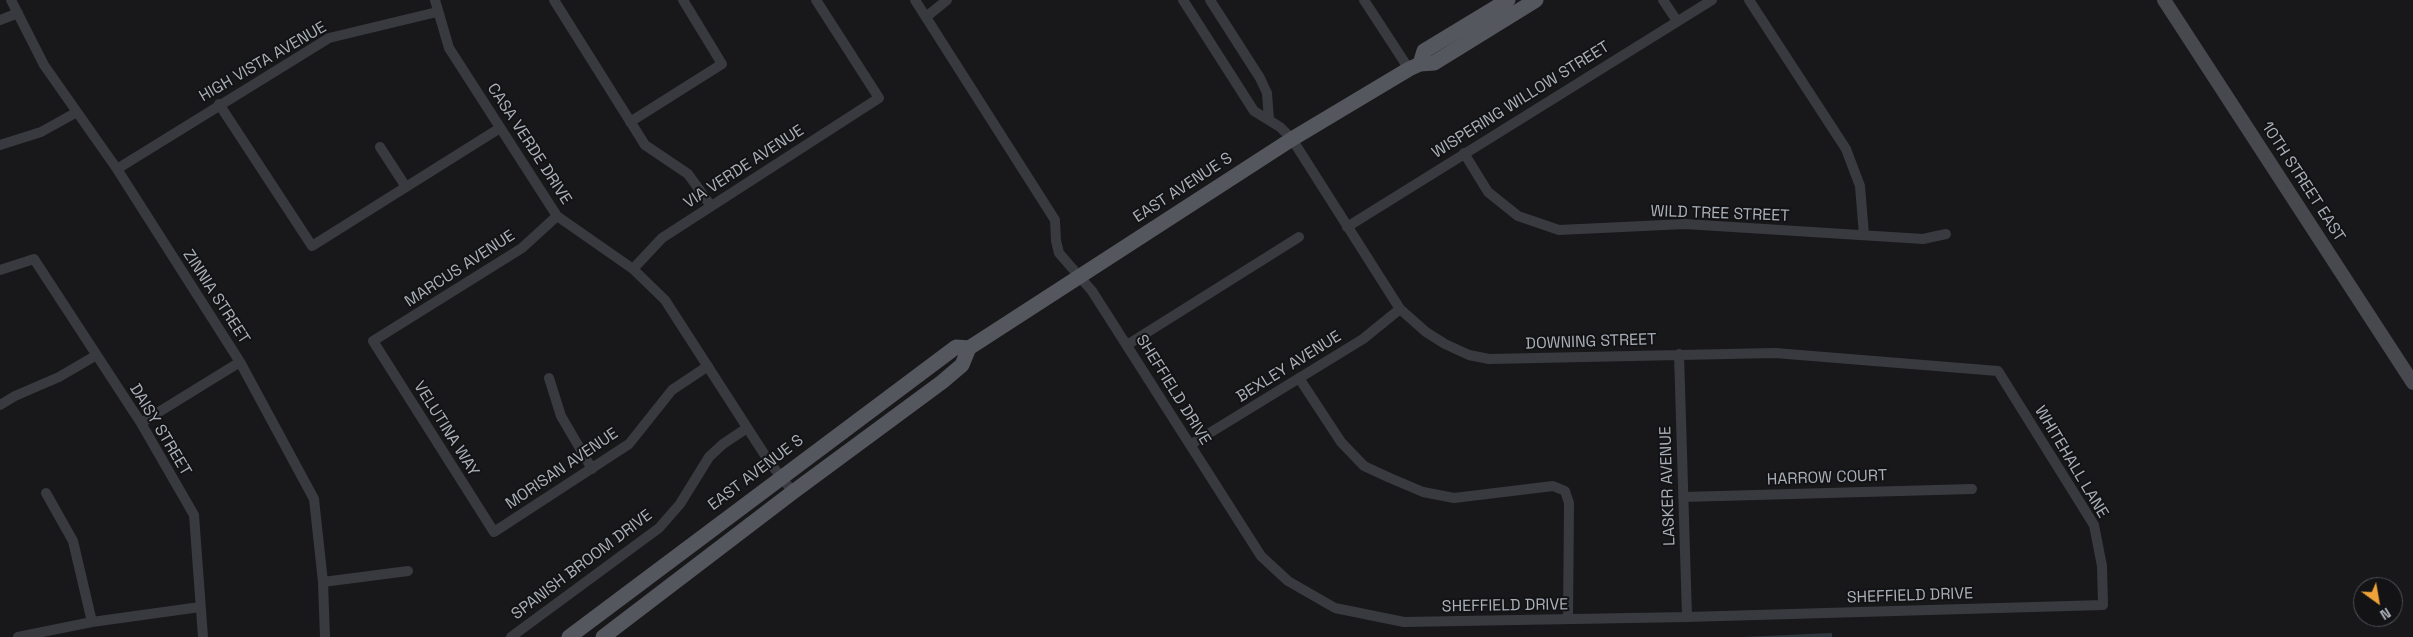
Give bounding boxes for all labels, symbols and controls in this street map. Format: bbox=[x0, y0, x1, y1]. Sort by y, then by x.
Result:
street label: HIGH VISTA AVENUE bbox=[196, 18, 330, 106]
street label: WISPERING WILLOW STREET bbox=[1429, 37, 1613, 163]
street label: CASA VERDE DRIVE bbox=[483, 80, 575, 208]
street label: 10TH STREET EAST bbox=[2257, 118, 2349, 246]
street label: VIA VERDE AVENUE bbox=[680, 121, 808, 213]
street label: EAST AVENUE S bbox=[1130, 149, 1236, 227]
street label: WILD TREE STREET bbox=[1650, 202, 1790, 226]
street label: MARCUS AVENUE bbox=[401, 226, 519, 312]
street label: ZINNIA STREET bbox=[178, 246, 254, 348]
street label: BEXLEY AVENUE bbox=[1233, 327, 1345, 407]
street label: DOWNING STREET bbox=[1525, 330, 1657, 354]
street label: SHEFFIELD DRIVE bbox=[1131, 331, 1215, 449]
street label: VELUTINA WAY bbox=[409, 378, 483, 480]
street label: DAISY STREET bbox=[125, 380, 195, 480]
street label: WHITEHALL LANE bbox=[2030, 402, 2112, 522]
street label: MORISAN AVENUE bbox=[502, 424, 622, 514]
street label: LASKER AVENUE bbox=[1656, 426, 1680, 546]
street label: EAST AVENUE S bbox=[705, 431, 807, 515]
street label: HARROW COURT bbox=[1766, 466, 1888, 490]
street label: SPANISH BROOM DRIVE bbox=[508, 506, 656, 624]
north arrow bbox=[2353, 577, 2403, 627]
street label: SHEFFIELD DRIVE bbox=[1846, 584, 1974, 608]
street label: SHEFFIELD DRIVE bbox=[1442, 595, 1568, 617]
text: N bbox=[2377, 604, 2394, 624]

